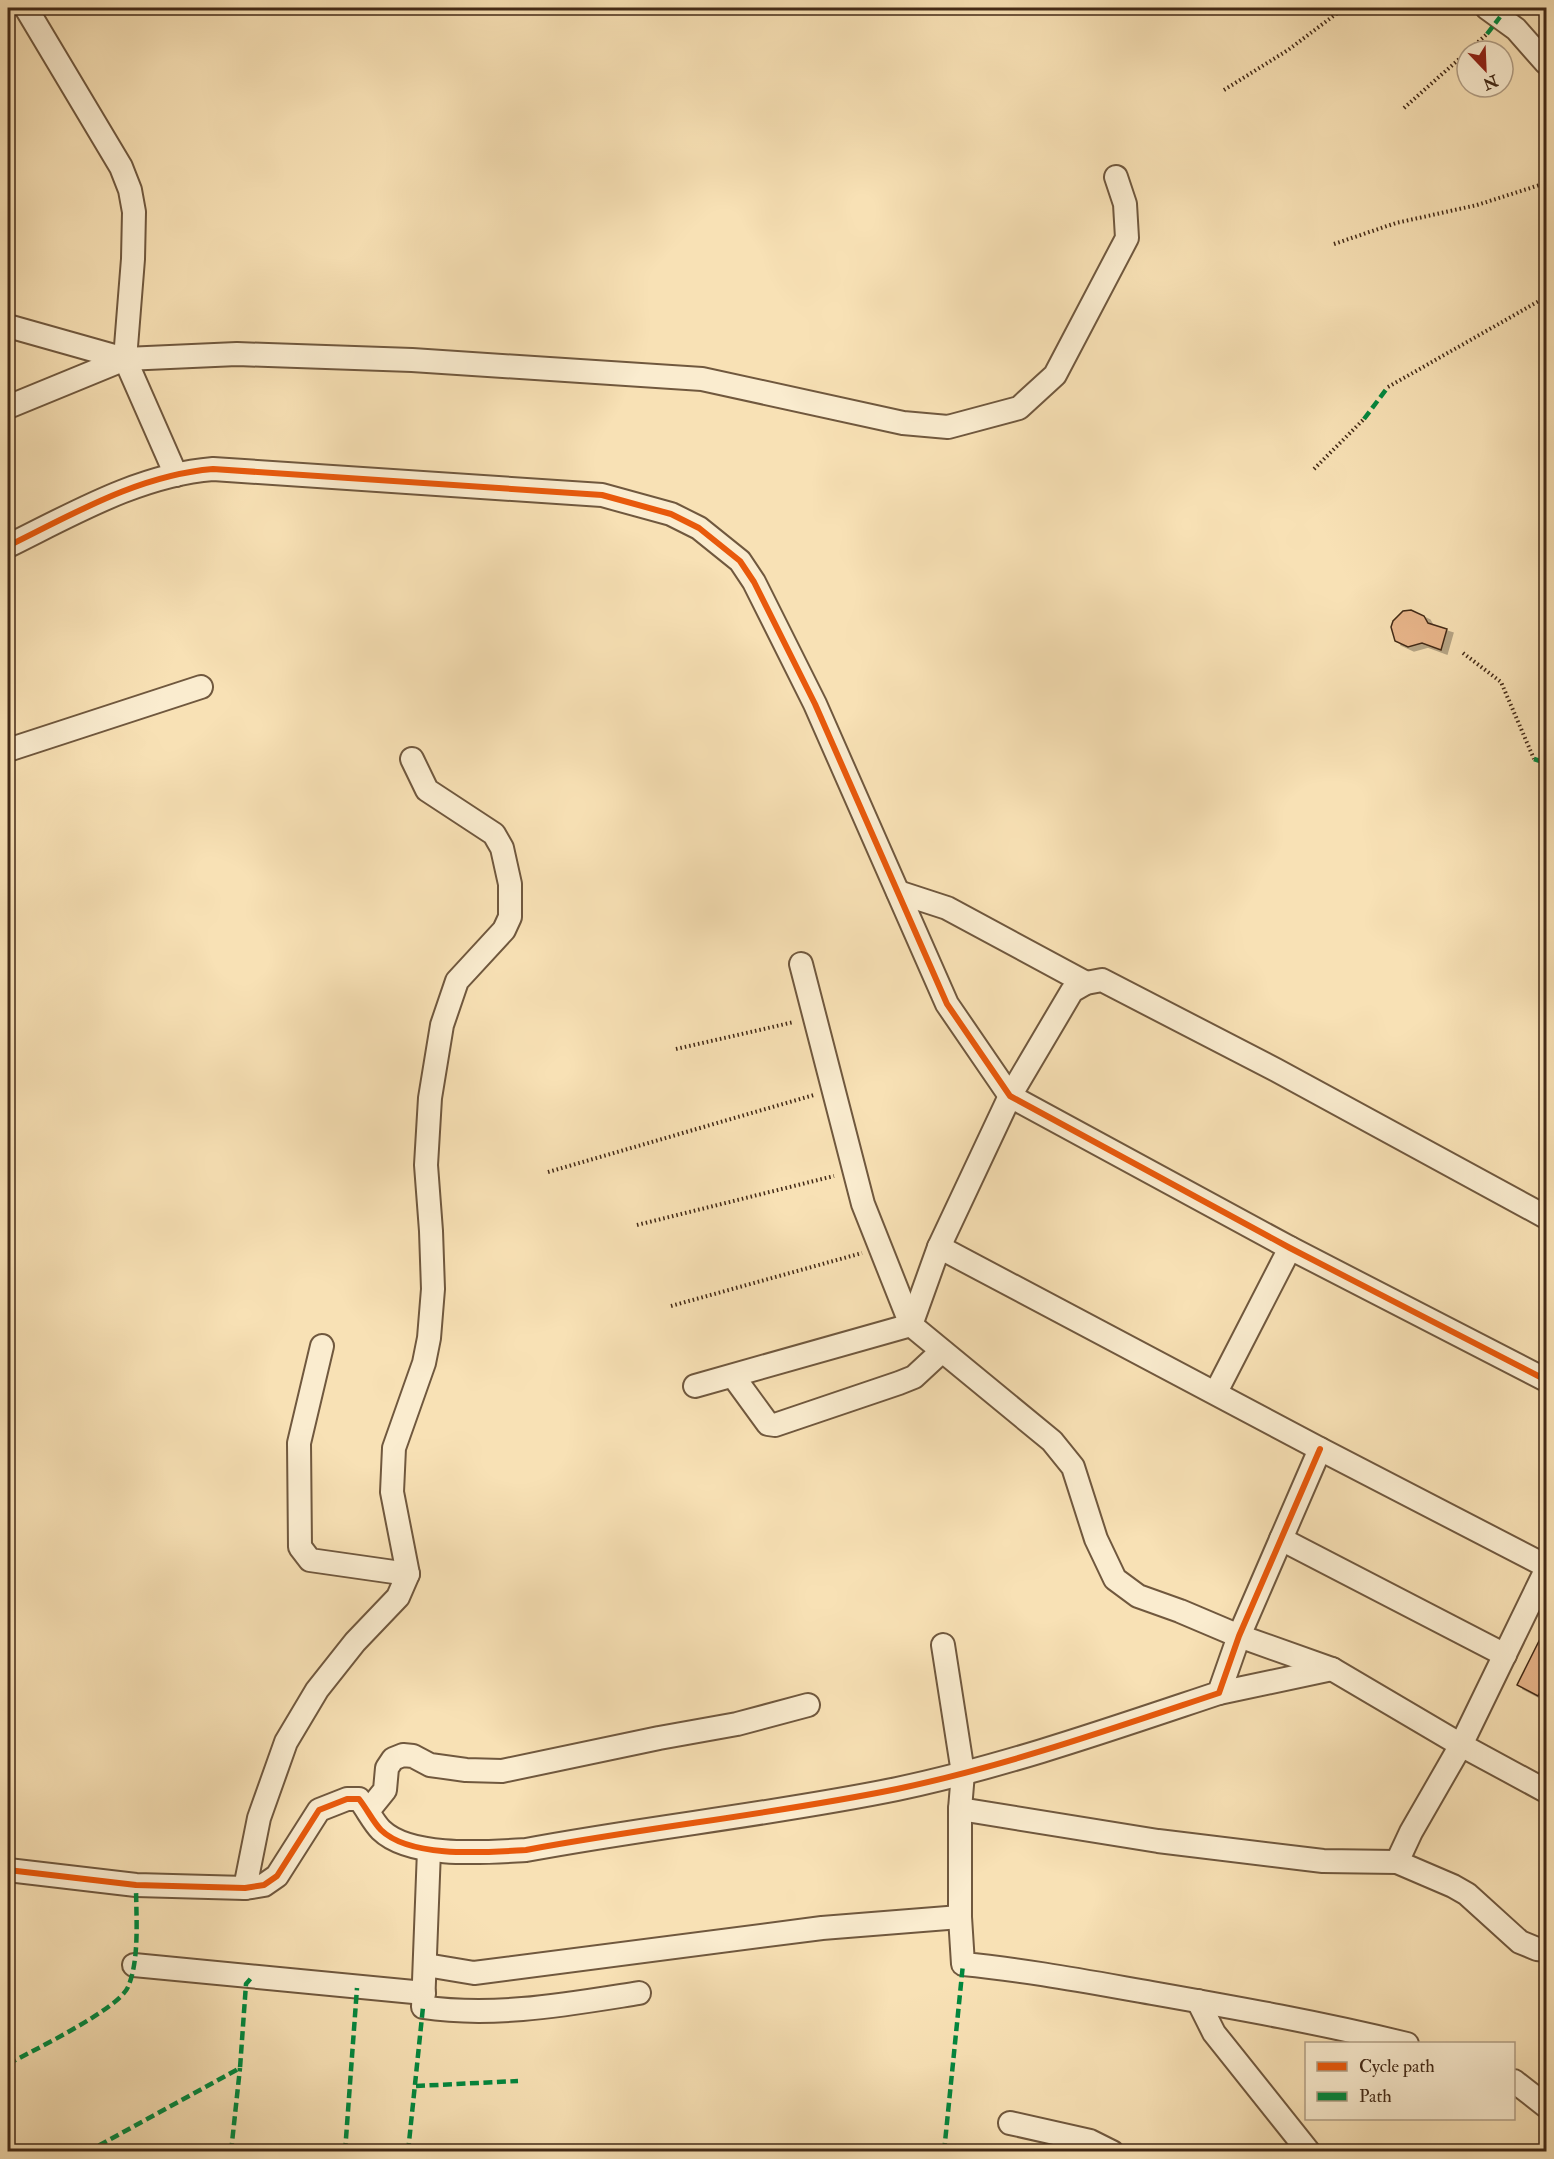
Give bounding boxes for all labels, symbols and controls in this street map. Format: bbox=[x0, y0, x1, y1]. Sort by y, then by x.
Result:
north arrow bbox=[1455, 39, 1515, 99]
text: N bbox=[1479, 69, 1502, 94]
legend bbox=[1305, 2042, 1515, 2120]
text: Cycle path bbox=[1359, 2055, 1435, 2078]
text: Path bbox=[1359, 2085, 1392, 2108]

